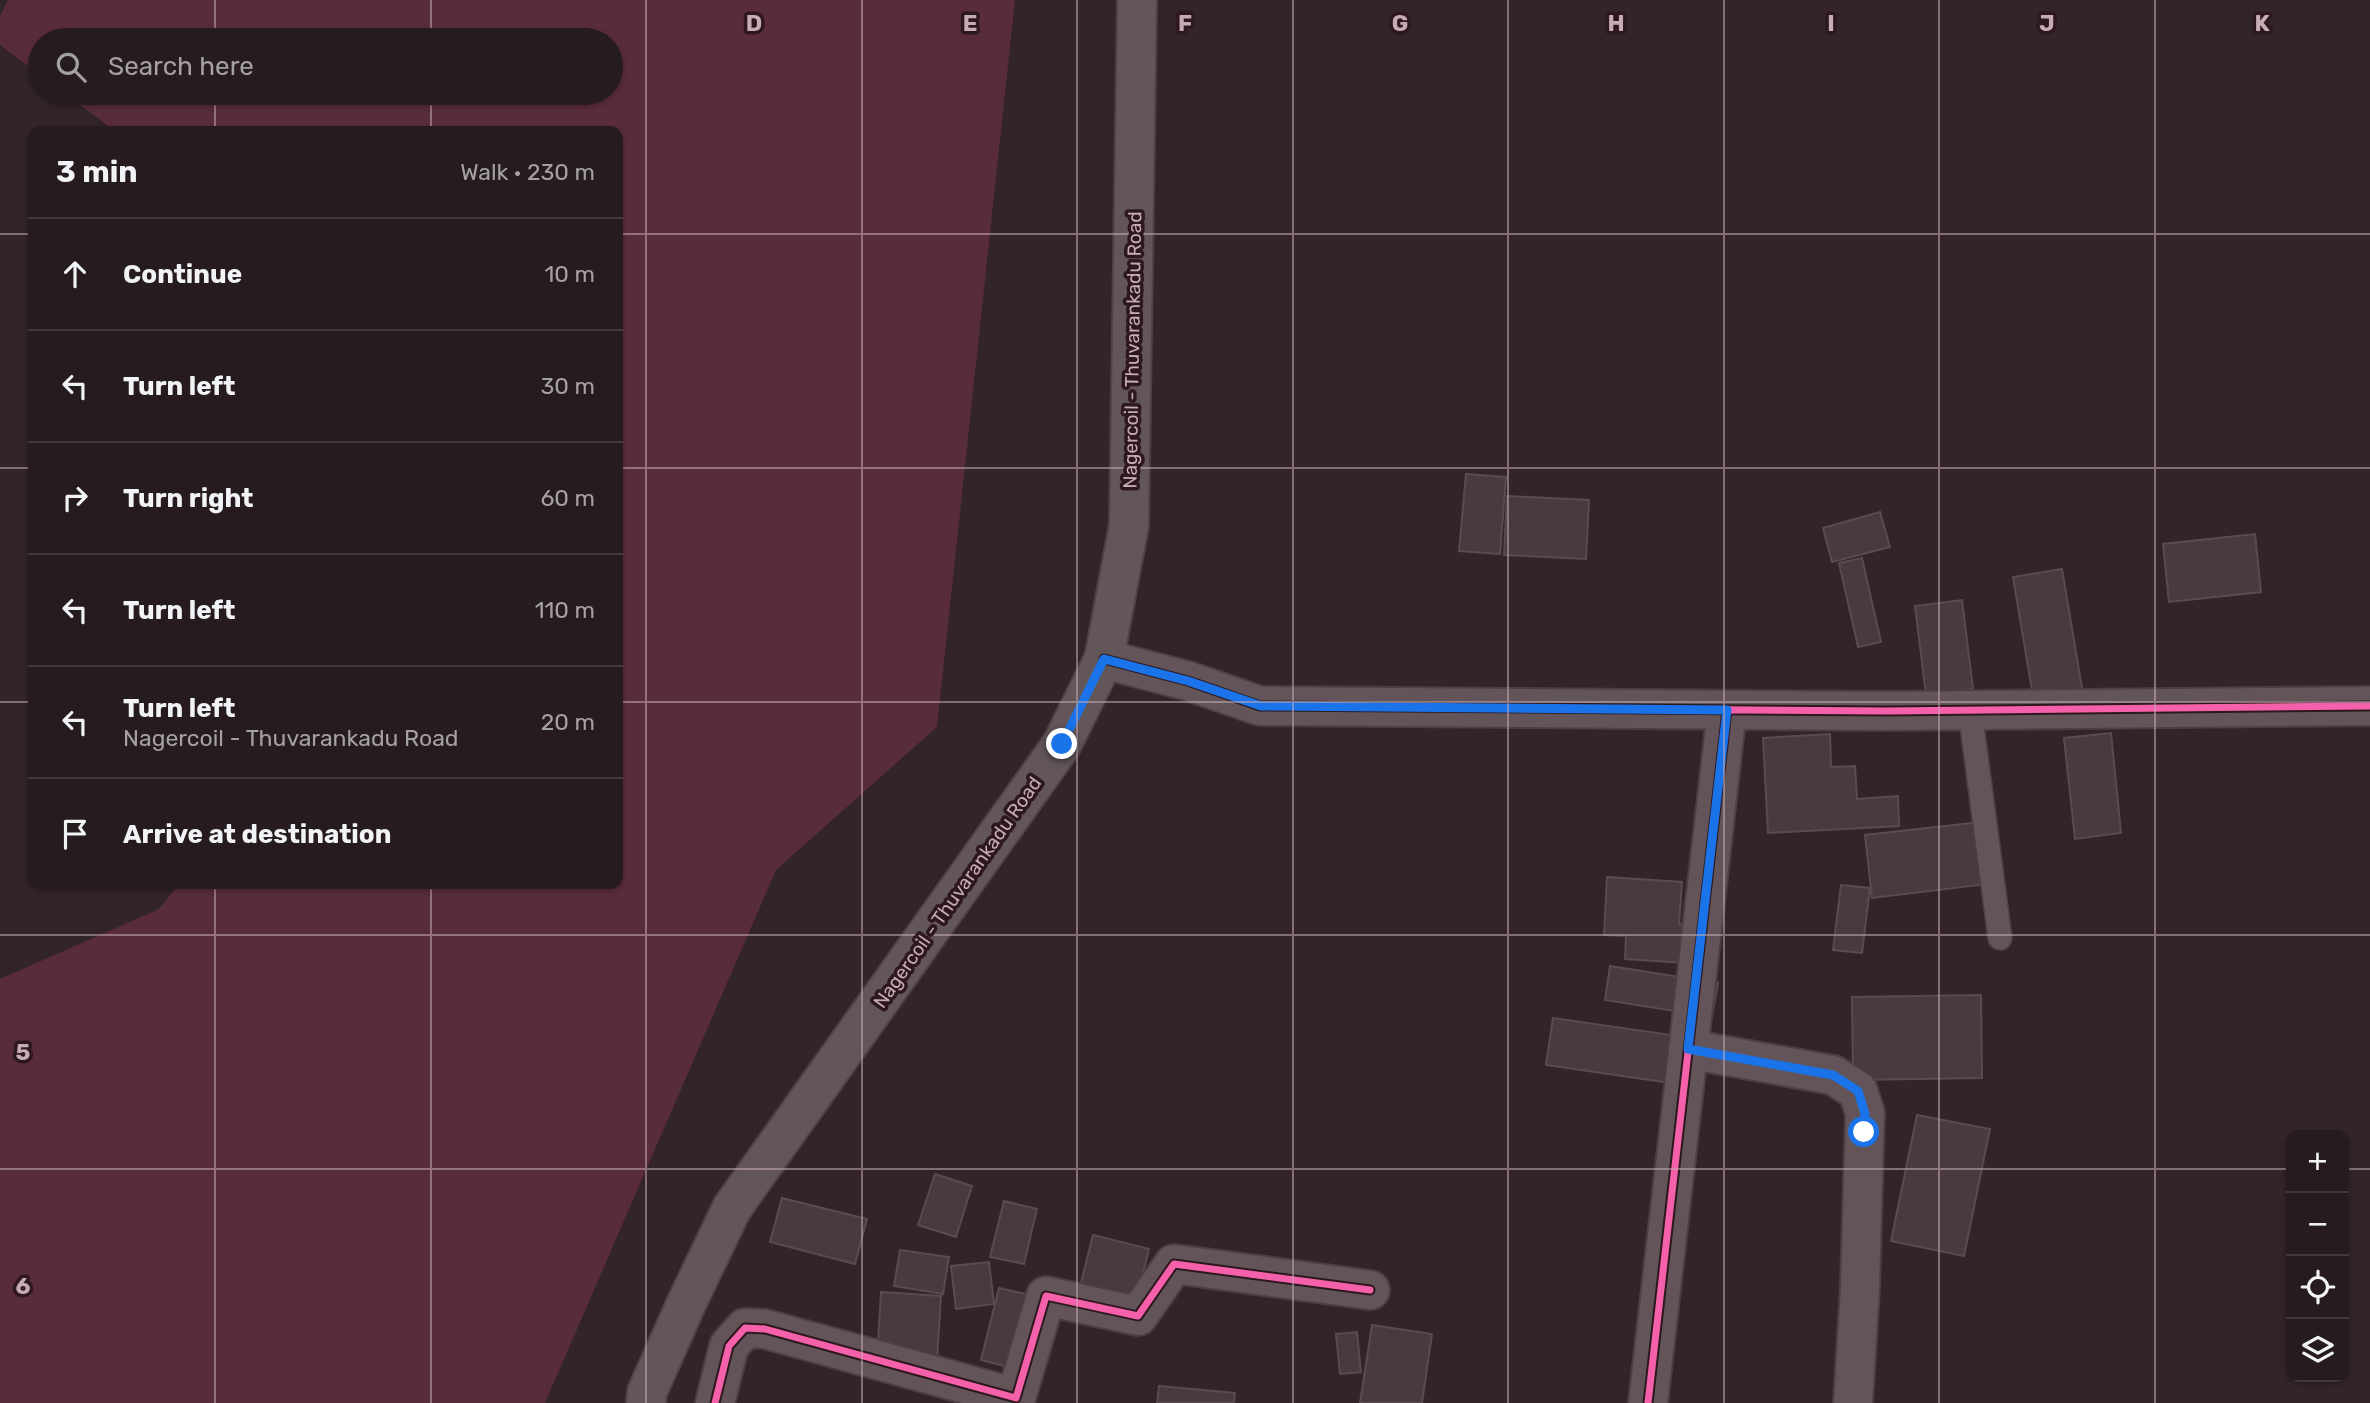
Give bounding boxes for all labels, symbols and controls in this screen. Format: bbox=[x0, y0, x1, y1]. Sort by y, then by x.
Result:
text: D bbox=[746, 9, 762, 37]
text: E bbox=[963, 9, 977, 37]
text: F bbox=[1178, 9, 1192, 37]
text: G bbox=[1392, 9, 1408, 37]
text: H bbox=[1607, 9, 1625, 37]
text: I bbox=[1827, 9, 1835, 37]
text: J bbox=[2039, 9, 2055, 37]
text: K bbox=[2254, 9, 2270, 37]
search box bbox=[28, 28, 623, 105]
icon: search bbox=[52, 48, 90, 86]
text: Search here bbox=[108, 51, 254, 82]
text: 3 min bbox=[56, 154, 138, 190]
text: Walk · 230 m bbox=[460, 158, 595, 186]
street label: Nagercoil - Thuvarankadu Road bbox=[1119, 211, 1146, 489]
icon: ahead bbox=[56, 255, 94, 293]
text: Continue bbox=[123, 259, 242, 290]
text: 10 m bbox=[544, 260, 595, 288]
icon: left bbox=[56, 367, 94, 405]
text: Turn left bbox=[123, 371, 235, 402]
text: 30 m bbox=[540, 372, 595, 400]
icon: right bbox=[56, 479, 94, 517]
text: Turn right bbox=[123, 483, 253, 514]
text: 60 m bbox=[540, 484, 595, 512]
icon: left bbox=[56, 591, 94, 629]
text: Turn left bbox=[123, 595, 235, 626]
text: 110 m bbox=[535, 596, 595, 624]
text: Turn left bbox=[123, 693, 235, 724]
icon: left bbox=[56, 703, 94, 741]
text: 20 m bbox=[541, 708, 595, 736]
text: Nagercoil - Thuvarankadu Road bbox=[123, 724, 459, 752]
route end bbox=[1046, 728, 1077, 759]
street label: Nagercoil - Thuvarankadu Road bbox=[868, 772, 1046, 1012]
icon: arrive bbox=[56, 815, 94, 853]
text: Arrive at destination bbox=[123, 819, 391, 850]
text: 5 bbox=[16, 1038, 31, 1066]
route start bbox=[1848, 1116, 1879, 1147]
map controls bbox=[2286, 1130, 2349, 1382]
button: + bbox=[2286, 1130, 2349, 1193]
button: − bbox=[2286, 1193, 2349, 1256]
button: locate bbox=[2286, 1256, 2349, 1319]
text: 6 bbox=[16, 1272, 31, 1300]
button: layers bbox=[2286, 1319, 2349, 1382]

